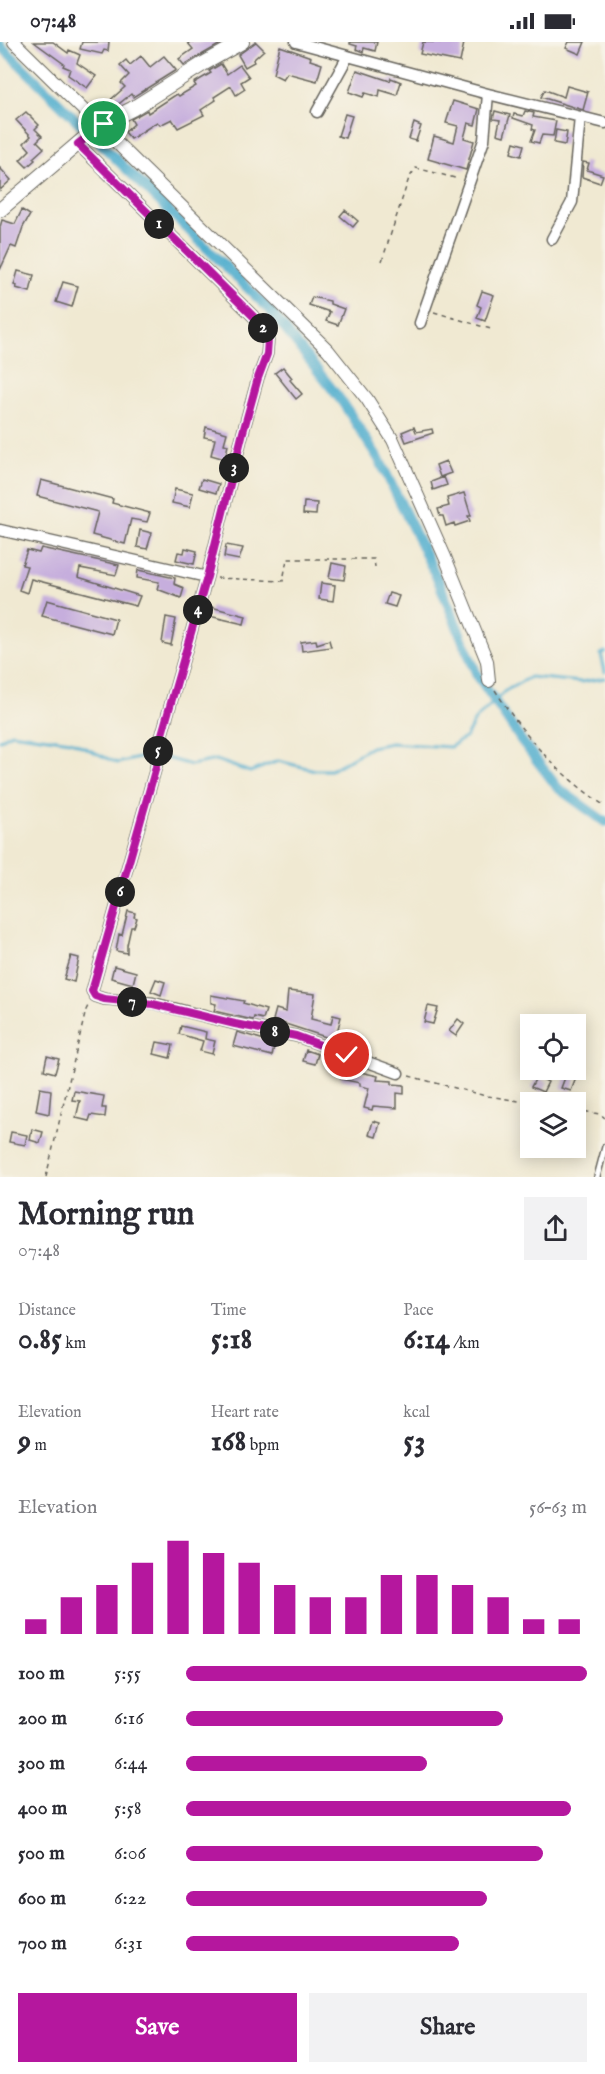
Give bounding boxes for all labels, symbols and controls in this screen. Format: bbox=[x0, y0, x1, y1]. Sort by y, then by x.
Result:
text: 07:48 bbox=[30, 7, 76, 35]
pin bbox=[78, 98, 129, 149]
icon: arrive bbox=[87, 107, 120, 140]
pin: 1 bbox=[144, 209, 174, 239]
text: 1 bbox=[156, 214, 162, 234]
pin: 2 bbox=[248, 313, 278, 343]
text: 2 bbox=[259, 318, 267, 338]
pin: 3 bbox=[219, 453, 249, 483]
text: 3 bbox=[231, 458, 237, 478]
pin: 4 bbox=[183, 595, 213, 625]
text: 4 bbox=[194, 600, 202, 620]
pin: 5 bbox=[143, 736, 173, 766]
text: 5 bbox=[155, 741, 161, 761]
pin: 6 bbox=[105, 877, 135, 907]
text: 6 bbox=[117, 882, 123, 902]
pin: 7 bbox=[117, 987, 147, 1017]
text: 7 bbox=[128, 992, 136, 1012]
map controls bbox=[520, 1014, 586, 1158]
button: locate bbox=[520, 1014, 586, 1080]
pin: 8 bbox=[260, 1017, 290, 1047]
text: 8 bbox=[272, 1022, 278, 1042]
pin bbox=[321, 1029, 372, 1080]
icon: check bbox=[330, 1038, 363, 1071]
button: layers bbox=[520, 1092, 586, 1158]
text: Morning run bbox=[18, 1194, 194, 1236]
button: share bbox=[524, 1197, 587, 1260]
text: 07:48 bbox=[18, 1238, 60, 1263]
text: Distance bbox=[18, 1301, 76, 1321]
text: Time bbox=[211, 1301, 246, 1321]
text: Pace bbox=[403, 1301, 434, 1321]
text: 0.85 bbox=[18, 1321, 62, 1359]
text: 5:18 bbox=[211, 1321, 252, 1359]
text: 6:14 bbox=[403, 1321, 450, 1359]
text: km bbox=[62, 1334, 86, 1354]
text: /km bbox=[450, 1334, 480, 1354]
text: Elevation bbox=[18, 1403, 81, 1423]
text: Heart rate bbox=[211, 1403, 279, 1423]
text: kcal bbox=[403, 1403, 430, 1423]
text: 9 bbox=[18, 1423, 31, 1461]
text: 168 bbox=[211, 1423, 246, 1461]
text: 53 bbox=[403, 1423, 425, 1461]
text: m bbox=[31, 1436, 47, 1456]
text: bpm bbox=[246, 1436, 279, 1456]
text: Elevation bbox=[18, 1495, 97, 1520]
text: 56–63 m bbox=[529, 1495, 587, 1520]
text: 100 m bbox=[18, 1661, 65, 1686]
text: 5:55 bbox=[114, 1661, 141, 1686]
text: 200 m bbox=[18, 1706, 67, 1731]
text: 6:16 bbox=[114, 1706, 144, 1731]
text: 300 m bbox=[18, 1751, 65, 1776]
text: 6:44 bbox=[114, 1751, 147, 1776]
text: 400 m bbox=[18, 1796, 67, 1821]
text: 5:58 bbox=[114, 1796, 142, 1821]
text: 500 m bbox=[18, 1841, 65, 1866]
text: 6:06 bbox=[114, 1841, 146, 1866]
text: 600 m bbox=[18, 1886, 66, 1911]
text: 6:22 bbox=[114, 1886, 146, 1911]
text: 700 m bbox=[18, 1931, 67, 1956]
text: 6:31 bbox=[114, 1931, 143, 1956]
button: Save bbox=[18, 1993, 297, 2062]
button: Share bbox=[309, 1993, 587, 2062]

